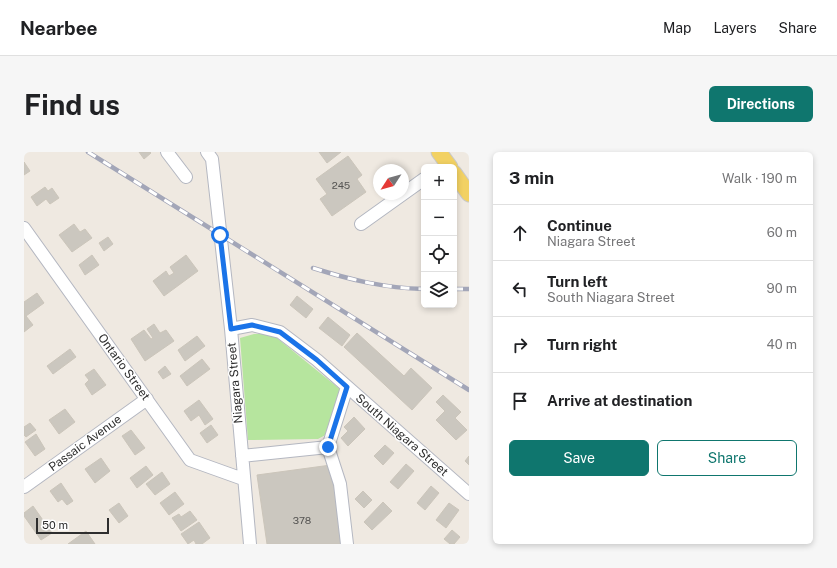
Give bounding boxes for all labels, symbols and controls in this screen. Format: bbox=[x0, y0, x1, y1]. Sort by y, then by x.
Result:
text: Nearbee bbox=[20, 17, 98, 39]
text: Map bbox=[663, 20, 691, 36]
text: Layers bbox=[713, 20, 757, 36]
text: Share bbox=[779, 20, 817, 36]
button: Directions bbox=[709, 86, 813, 122]
text: Find us bbox=[24, 88, 120, 121]
north arrow bbox=[373, 164, 409, 200]
map controls bbox=[421, 164, 457, 308]
button: + bbox=[421, 164, 457, 200]
text: 3 min bbox=[509, 168, 554, 188]
text: Walk · 190 m bbox=[722, 171, 797, 186]
house number: 245 bbox=[332, 179, 350, 191]
button: − bbox=[421, 200, 457, 236]
text: Continue bbox=[547, 217, 612, 234]
icon: ahead bbox=[509, 222, 531, 244]
text: 60 m bbox=[767, 225, 797, 240]
route start bbox=[211, 226, 229, 244]
text: Niagara Street bbox=[547, 234, 635, 249]
button: locate bbox=[421, 236, 457, 272]
button: layers bbox=[421, 272, 457, 308]
text: Turn left bbox=[547, 273, 608, 290]
icon: left bbox=[509, 278, 531, 300]
text: 90 m bbox=[767, 281, 797, 296]
text: South Niagara Street bbox=[547, 290, 675, 305]
street label: Ontario Street bbox=[95, 331, 153, 403]
icon: right bbox=[509, 334, 531, 356]
text: Turn right bbox=[547, 336, 617, 353]
text: 40 m bbox=[766, 337, 797, 352]
street label: Niagara Street bbox=[224, 341, 246, 424]
icon: arrive bbox=[509, 390, 531, 412]
street label: South Niagara Street bbox=[353, 391, 451, 479]
text: Arrive at destination bbox=[547, 392, 692, 409]
street label: Passaic Avenue bbox=[46, 412, 124, 474]
route end bbox=[319, 438, 337, 456]
button: Save bbox=[509, 440, 649, 476]
button: Share bbox=[657, 440, 797, 476]
house number: 378 bbox=[293, 514, 311, 526]
scale bar bbox=[36, 516, 109, 535]
text: 50 m bbox=[42, 519, 68, 531]

